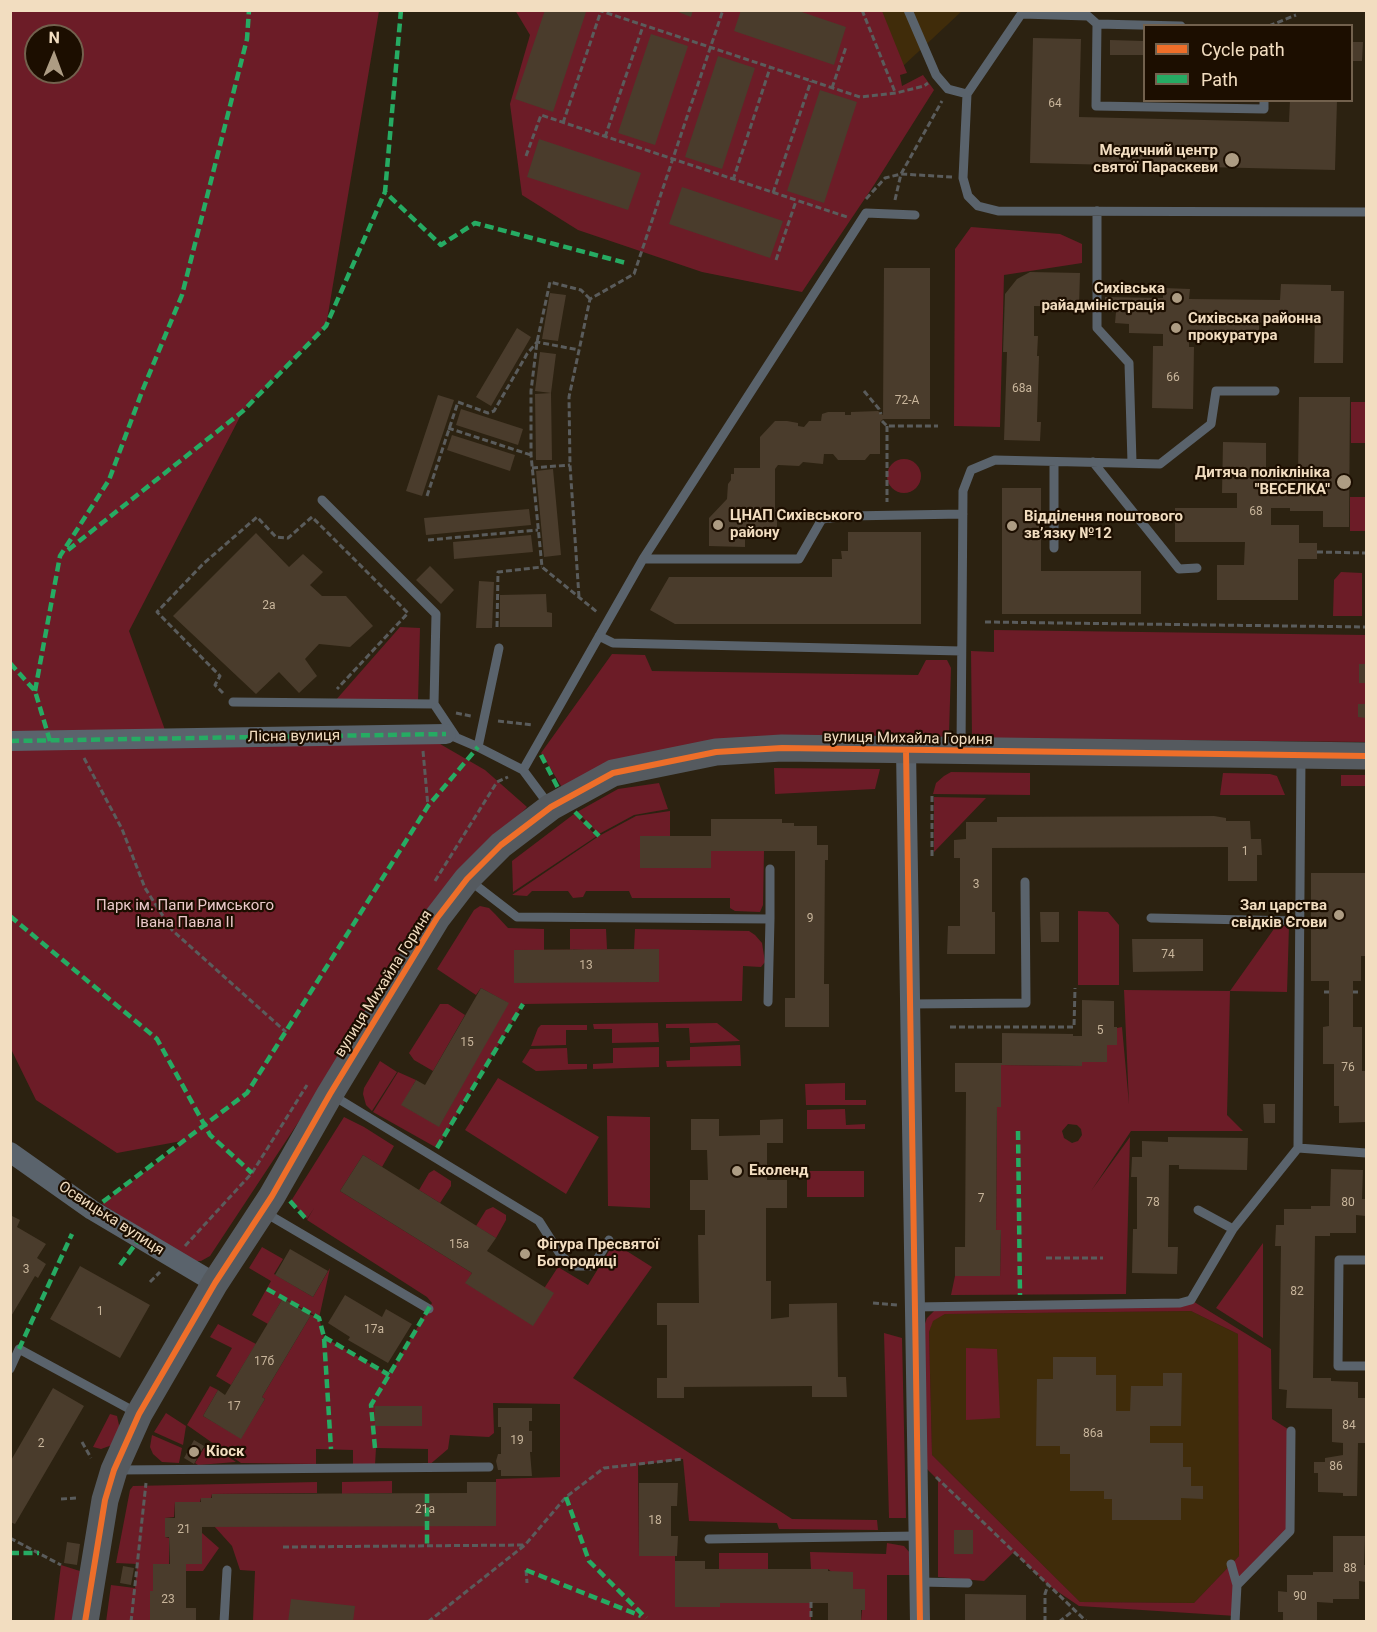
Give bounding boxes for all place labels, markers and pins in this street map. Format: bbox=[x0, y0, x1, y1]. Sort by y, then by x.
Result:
place label: Медичний центр святої Параскеви bbox=[1093, 142, 1218, 177]
marker: Медичний центр святої Параскеви bbox=[1223, 151, 1241, 169]
place label: Сихівська райадміністрація bbox=[1041, 280, 1165, 315]
marker: Сихівська райадміністрація bbox=[1170, 291, 1184, 305]
place label: Сихівська районна прокуратура bbox=[1188, 310, 1321, 345]
marker: Сихівська районна прокуратура bbox=[1169, 321, 1183, 335]
place label: Дитяча поліклініка "ВЕСЕЛКА" bbox=[1195, 464, 1330, 499]
marker: Дитяча поліклініка "ВЕСЕЛКА" bbox=[1335, 473, 1353, 491]
place label: ЦНАП Сихівського району bbox=[730, 507, 862, 542]
place label: Відділення поштового зв’язку №12 bbox=[1024, 508, 1183, 543]
marker: ЦНАП Сихівського району bbox=[711, 518, 725, 532]
marker: Відділення поштового зв’язку №12 bbox=[1005, 519, 1019, 533]
place label: Зал царства свідків Єгови bbox=[1231, 897, 1327, 932]
marker: Зал царства свідків Єгови bbox=[1332, 908, 1346, 922]
place label: Еколенд bbox=[749, 1162, 808, 1180]
marker: Еколенд bbox=[730, 1164, 744, 1178]
place label: Фігура Пресвятої Богородиці bbox=[537, 1236, 659, 1271]
marker: Фігура Пресвятої Богородиці bbox=[518, 1247, 532, 1261]
place label: Кіоск bbox=[206, 1443, 244, 1461]
marker: Кіоск bbox=[187, 1445, 201, 1459]

